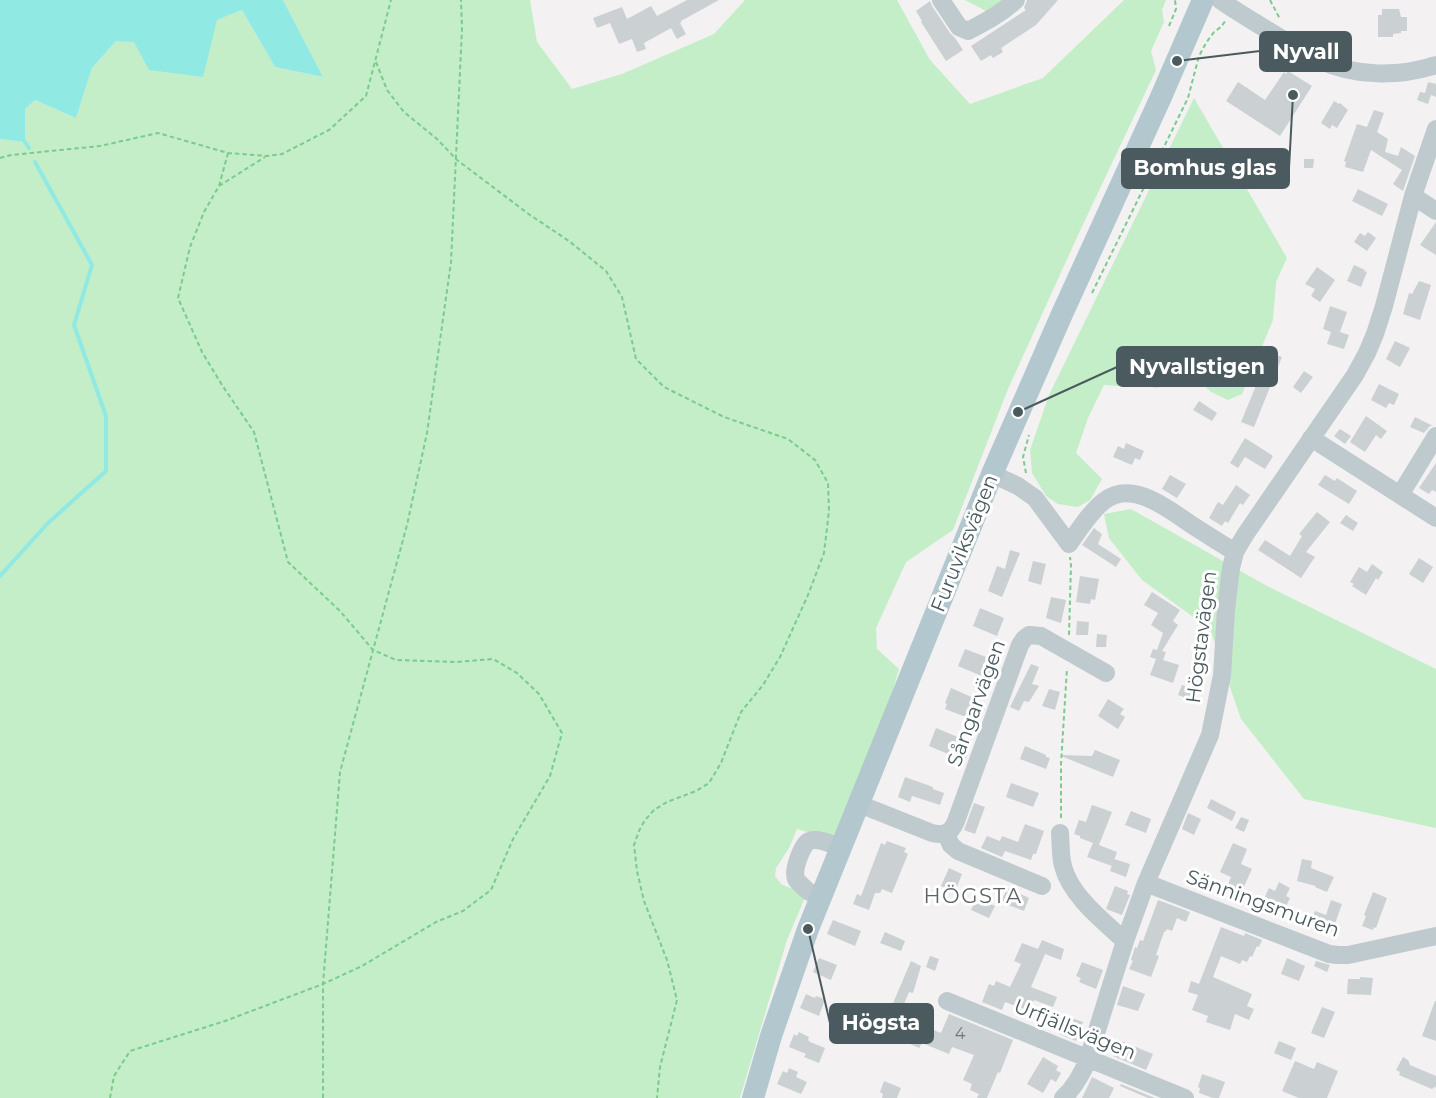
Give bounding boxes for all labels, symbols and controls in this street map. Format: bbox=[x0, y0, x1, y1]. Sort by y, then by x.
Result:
callout: Nyvall bbox=[1260, 32, 1351, 71]
text: Nyvall bbox=[1273, 39, 1339, 64]
callout: Bomhus glas bbox=[1122, 149, 1289, 188]
text: Bomhus glas bbox=[1133, 155, 1277, 180]
callout: Nyvallstigen bbox=[1117, 347, 1277, 386]
text: Nyvallstigen bbox=[1129, 354, 1265, 379]
street label: Furuviksvägen bbox=[925, 471, 1003, 615]
street label: Högstavägen bbox=[1181, 569, 1221, 705]
street label: Sångarvägen bbox=[942, 636, 1010, 770]
street label: Sänningsmuren bbox=[1183, 864, 1343, 942]
district label: HÖGSTA bbox=[923, 883, 1023, 908]
street label: Urfjällsvägen bbox=[1010, 994, 1140, 1064]
callout: Högsta bbox=[830, 1004, 933, 1043]
text: Högsta bbox=[842, 1010, 920, 1035]
house number: 4 bbox=[955, 1024, 966, 1043]

